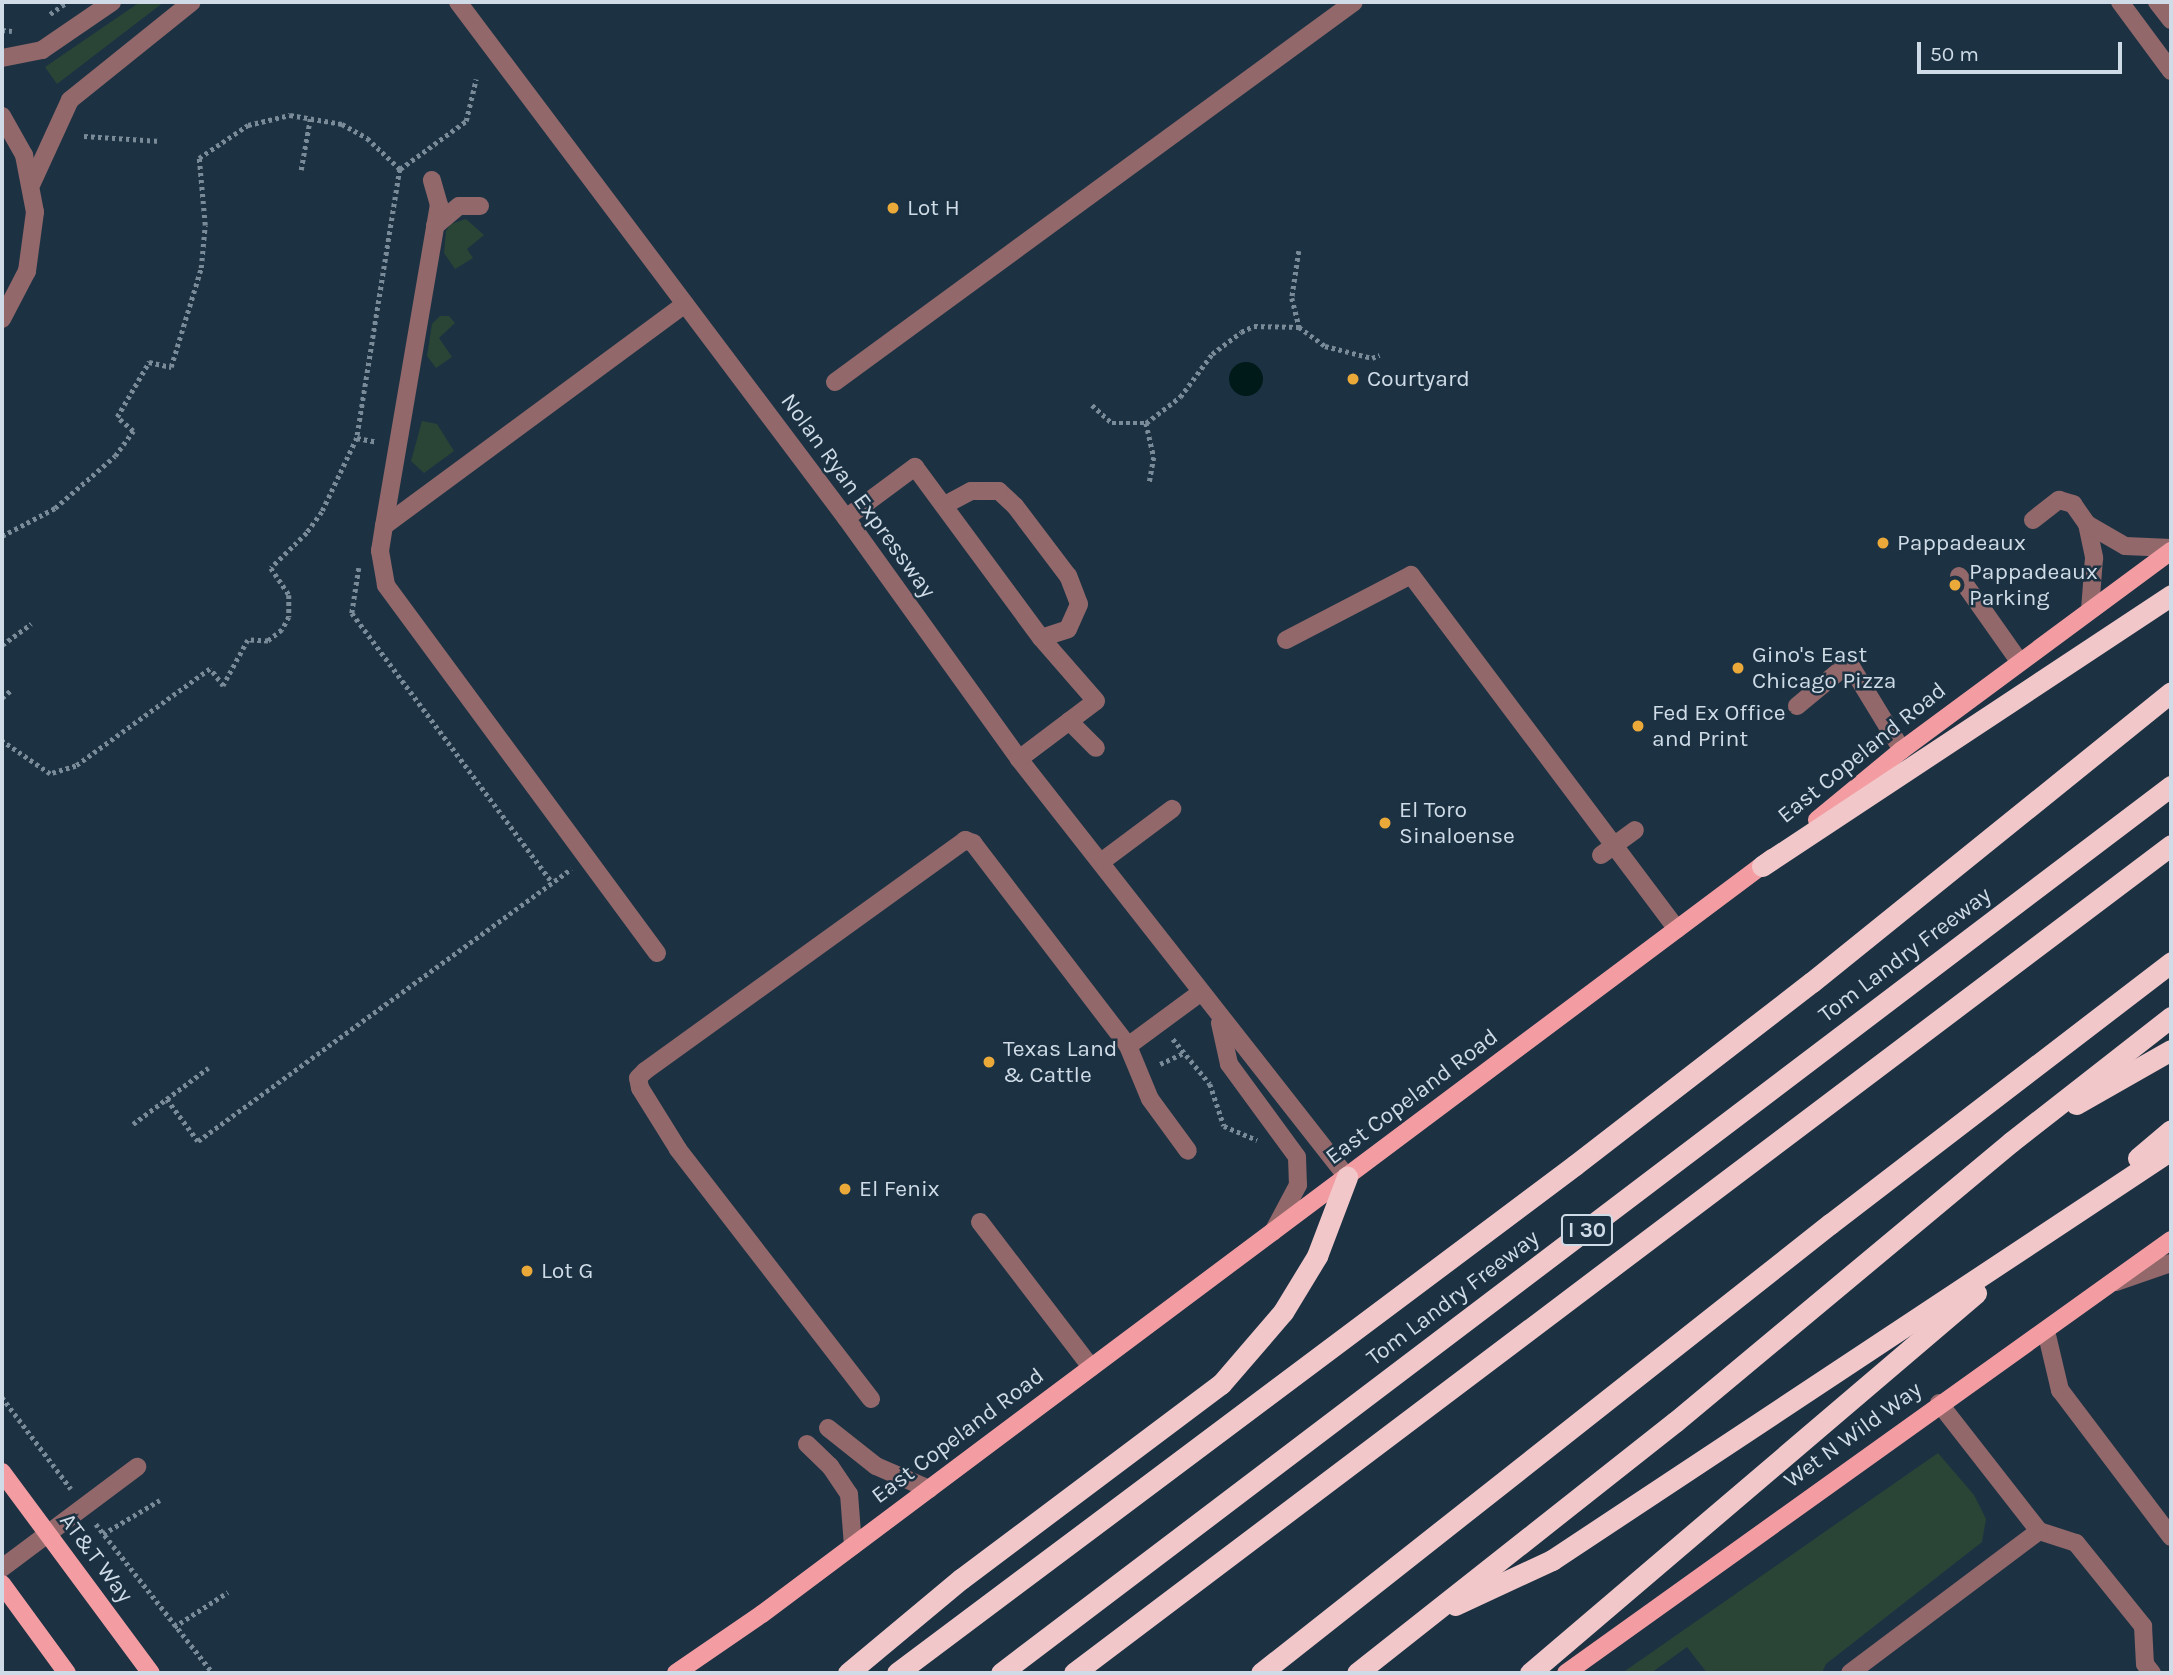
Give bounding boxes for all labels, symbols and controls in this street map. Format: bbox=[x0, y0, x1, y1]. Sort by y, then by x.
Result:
scale bar bbox=[1921, 28, 2126, 72]
text: 50 m bbox=[1930, 42, 1979, 66]
place label: Lot H bbox=[907, 194, 960, 222]
marker: Lot H bbox=[885, 200, 901, 216]
place label: Courtyard bbox=[1367, 365, 1470, 393]
marker: Courtyard bbox=[1345, 371, 1361, 387]
street label: Nolan Ryan Expressway bbox=[775, 388, 941, 604]
place label: Pappadeaux bbox=[1897, 529, 2026, 557]
marker: Pappadeaux bbox=[1875, 535, 1891, 551]
place label: Pappadeaux Parking bbox=[1969, 558, 2098, 612]
marker: Pappadeaux Parking bbox=[1947, 577, 1963, 593]
place label: Gino's East Chicago Pizza bbox=[1752, 641, 1896, 695]
marker: Gino's East Chicago Pizza bbox=[1730, 660, 1746, 676]
street label: East Copeland Road bbox=[1772, 677, 1952, 829]
place label: Fed Ex Office and Print bbox=[1652, 699, 1786, 753]
marker: Fed Ex Office and Print bbox=[1630, 718, 1646, 734]
place label: El Toro Sinaloense bbox=[1399, 796, 1515, 850]
marker: El Toro Sinaloense bbox=[1377, 815, 1393, 831]
street label: Tom Landry Freeway bbox=[1813, 881, 1997, 1029]
street label: East Copeland Road bbox=[1320, 1023, 1504, 1171]
place label: Texas Land & Cattle bbox=[1003, 1035, 1117, 1089]
marker: Texas Land & Cattle bbox=[981, 1054, 997, 1070]
place label: El Fenix bbox=[859, 1175, 940, 1203]
marker: El Fenix bbox=[837, 1181, 853, 1197]
road number: I 30 bbox=[1561, 1212, 1613, 1248]
street label: Tom Landry Freeway bbox=[1361, 1224, 1545, 1372]
place label: Lot G bbox=[541, 1257, 593, 1285]
marker: Lot G bbox=[519, 1263, 535, 1279]
street label: East Copeland Road bbox=[866, 1362, 1050, 1510]
street label: Wet N Wild Way bbox=[1779, 1376, 1927, 1494]
street label: AT&T Way bbox=[53, 1508, 139, 1608]

